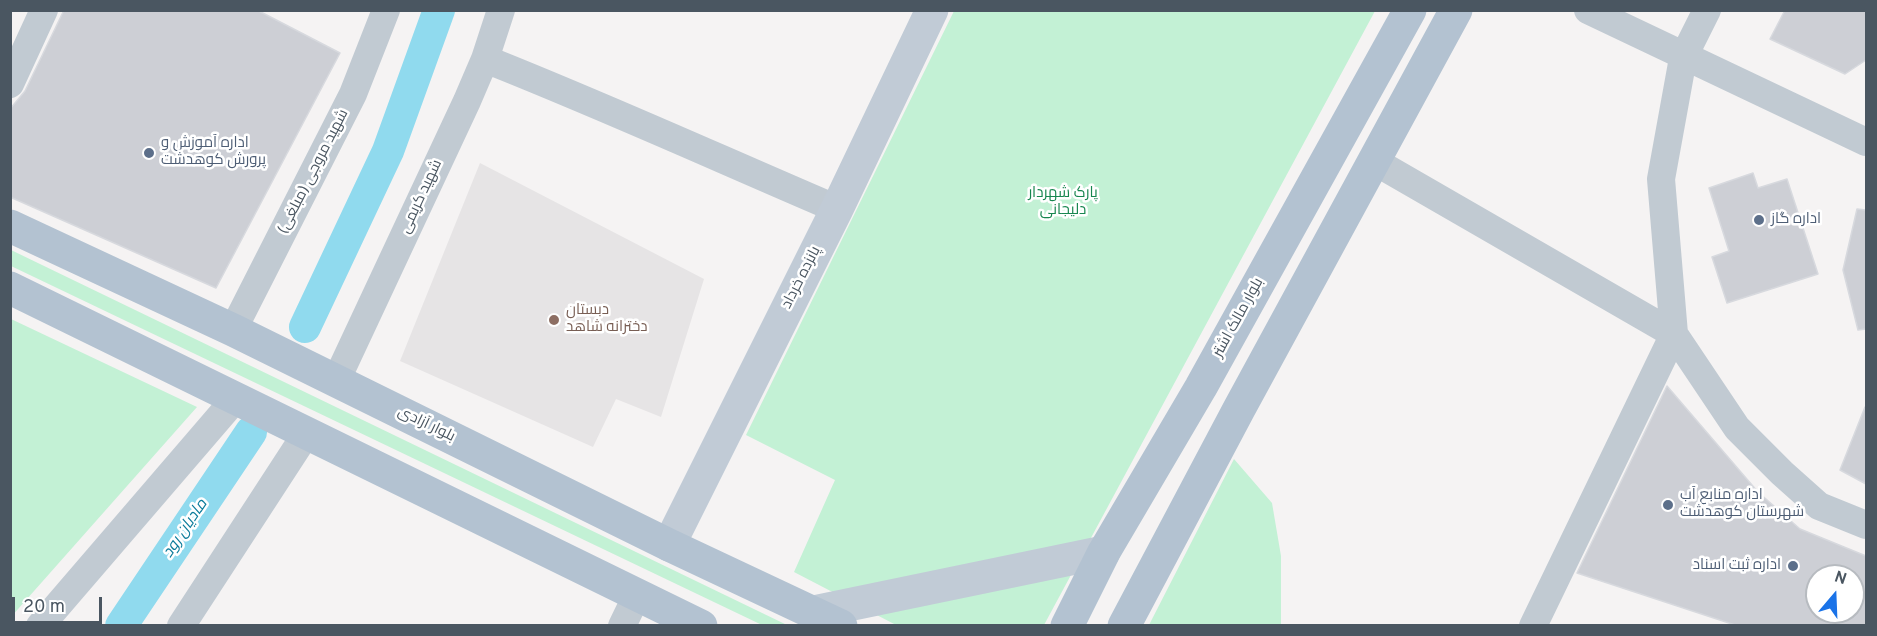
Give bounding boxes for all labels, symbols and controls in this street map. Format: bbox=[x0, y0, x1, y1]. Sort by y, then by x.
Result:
street label: شهید مروجی (مبلغی) bbox=[275, 107, 353, 237]
place label: اداره آموزش و پرورش کوهدشت bbox=[161, 135, 266, 170]
marker: اداره آموزش و پرورش کوهدشت bbox=[142, 146, 156, 160]
street label: شهید کریمی bbox=[397, 157, 447, 237]
park label: پارک شهردار دلیجانی bbox=[1028, 185, 1098, 220]
place label: اداره گاز bbox=[1771, 211, 1821, 229]
marker: اداره گاز bbox=[1752, 213, 1766, 227]
street label: پانزده خرداد bbox=[779, 244, 825, 312]
street label: بلوار مالک اشتر bbox=[1210, 275, 1268, 361]
place label: دبستان دخترانه شاهد bbox=[566, 302, 648, 337]
marker: دبستان دخترانه شاهد bbox=[547, 313, 561, 327]
street label: بلوار آزادی bbox=[394, 403, 458, 447]
place label: اداره منابع آب شهرستان کوهدشت bbox=[1680, 487, 1804, 522]
water label: مادیان رود bbox=[159, 496, 213, 562]
marker: اداره منابع آب شهرستان کوهدشت bbox=[1661, 498, 1675, 512]
place label: اداره ثبت اسناد bbox=[1693, 557, 1781, 575]
marker: اداره ثبت اسناد bbox=[1786, 559, 1800, 573]
north arrow bbox=[1805, 564, 1865, 624]
text: N bbox=[1832, 568, 1849, 590]
scale bar bbox=[15, 585, 105, 623]
text: 20 m bbox=[23, 596, 65, 619]

